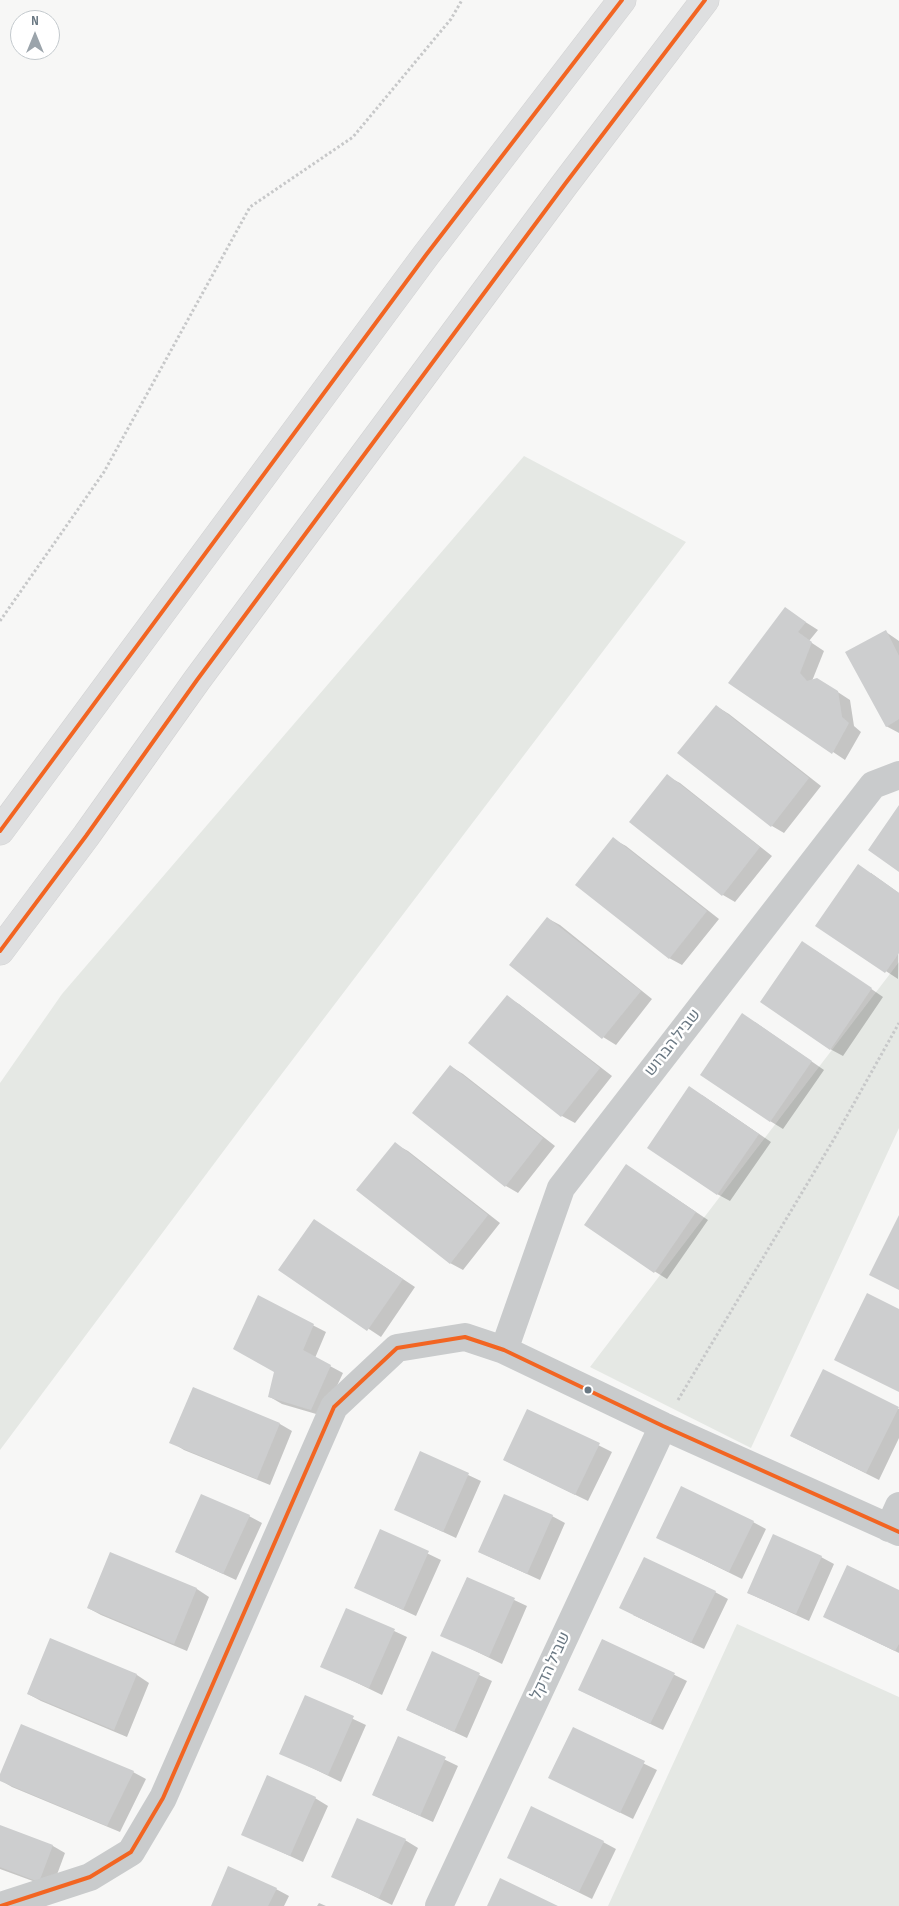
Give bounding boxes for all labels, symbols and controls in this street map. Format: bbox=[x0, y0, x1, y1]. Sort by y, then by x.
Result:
north arrow bbox=[10, 10, 60, 60]
text: N bbox=[31, 12, 39, 29]
street label: שביל הברוש bbox=[641, 1006, 705, 1080]
unlabelled marker bbox=[583, 1385, 593, 1395]
street label: שביל הדקל bbox=[527, 1629, 575, 1703]

